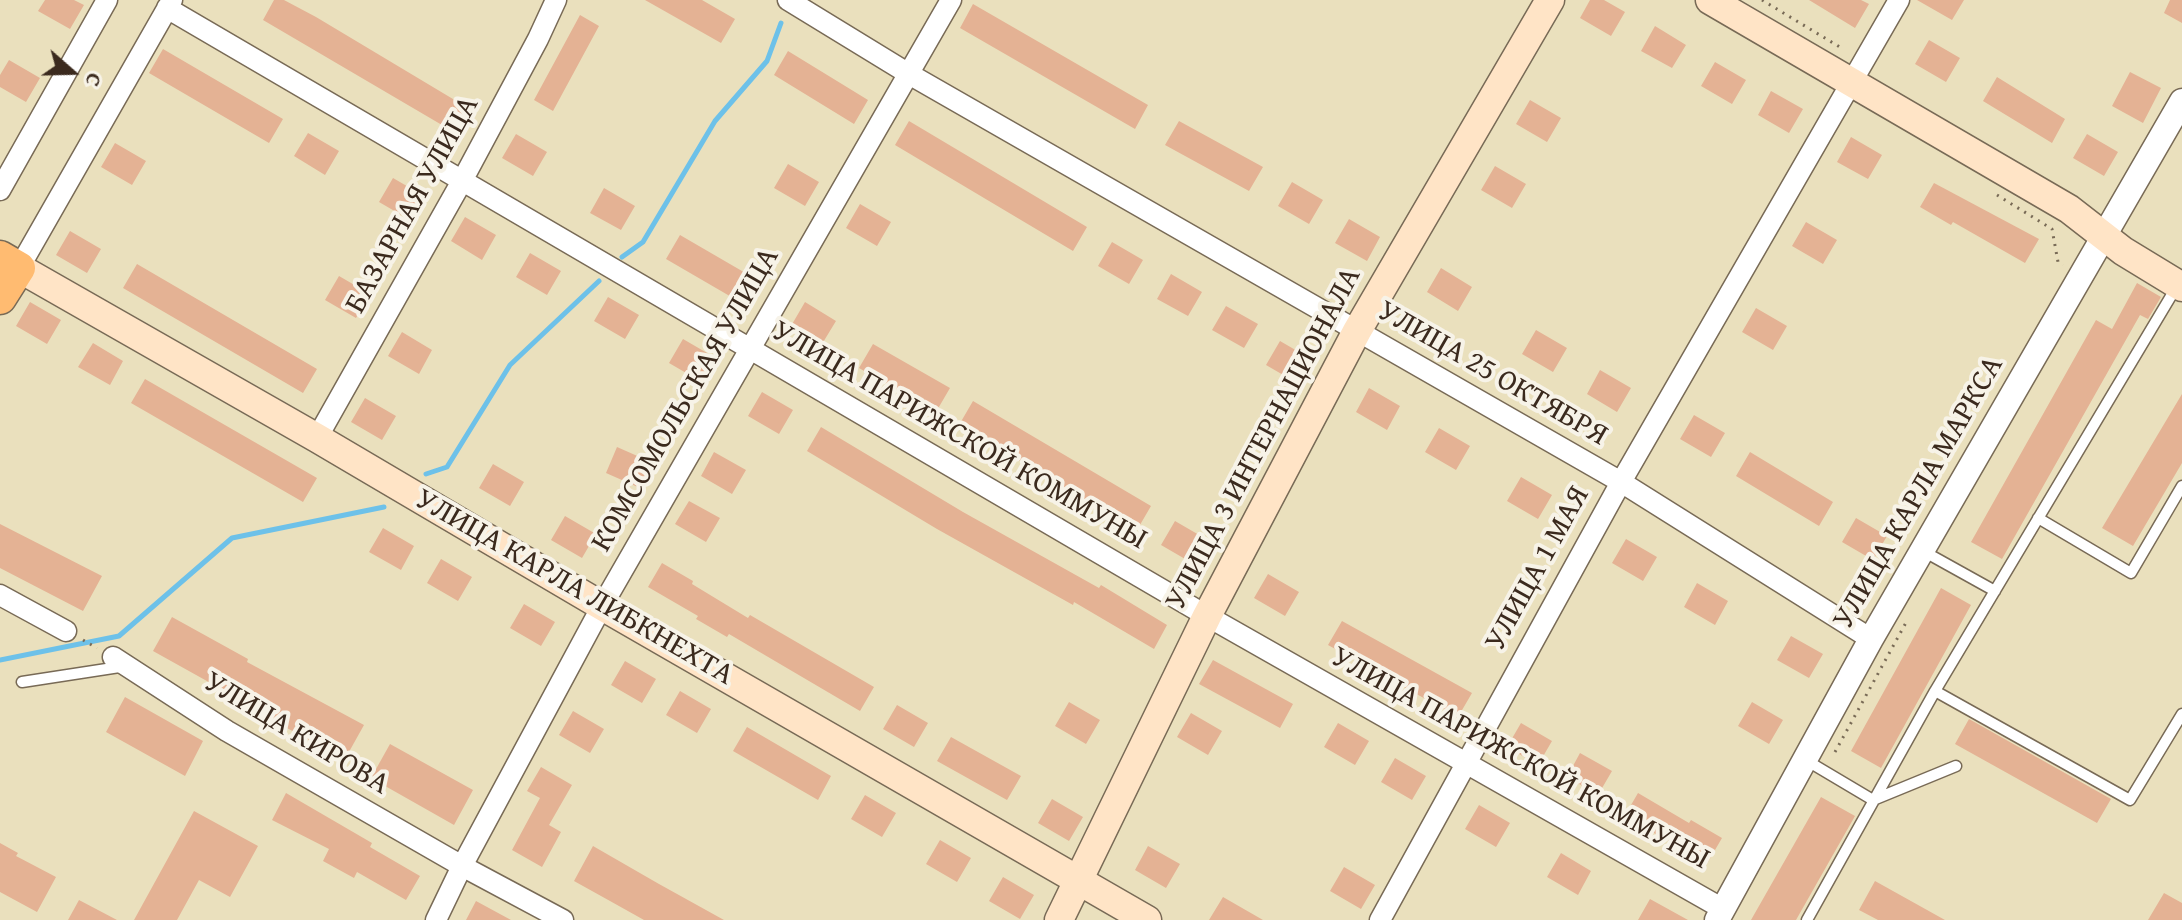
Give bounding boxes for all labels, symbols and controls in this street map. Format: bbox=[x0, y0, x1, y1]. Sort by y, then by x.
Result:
north arrow bbox=[32, 32, 112, 112]
text: С bbox=[77, 69, 112, 92]
street label: БАЗАРНАЯ УЛИЦА bbox=[338, 90, 488, 320]
street label: КОМСОМОЛЬСКАЯ УЛИЦА bbox=[584, 242, 788, 558]
street label: УЛИЦА 3 ИНТЕРНАЦИОНАЛА bbox=[1158, 262, 1370, 616]
street label: УЛИЦА 25 ОКТЯБРЯ bbox=[1371, 294, 1613, 454]
street label: УЛИЦА ПАРИЖСКОЙ КОММУНЫ bbox=[765, 314, 1153, 558]
street label: УЛИЦА КАРЛА МАРКСА bbox=[1826, 350, 2012, 636]
street label: УЛИЦА 1 МАЯ bbox=[1478, 481, 1598, 657]
street label: УЛИЦА КАРЛА ЛИБКНЕХТА bbox=[408, 482, 740, 694]
street label: УЛИЦА ПАРИЖСКОЙ КОММУНЫ bbox=[1325, 640, 1715, 878]
street label: УЛИЦА КИРОВА bbox=[197, 665, 395, 803]

